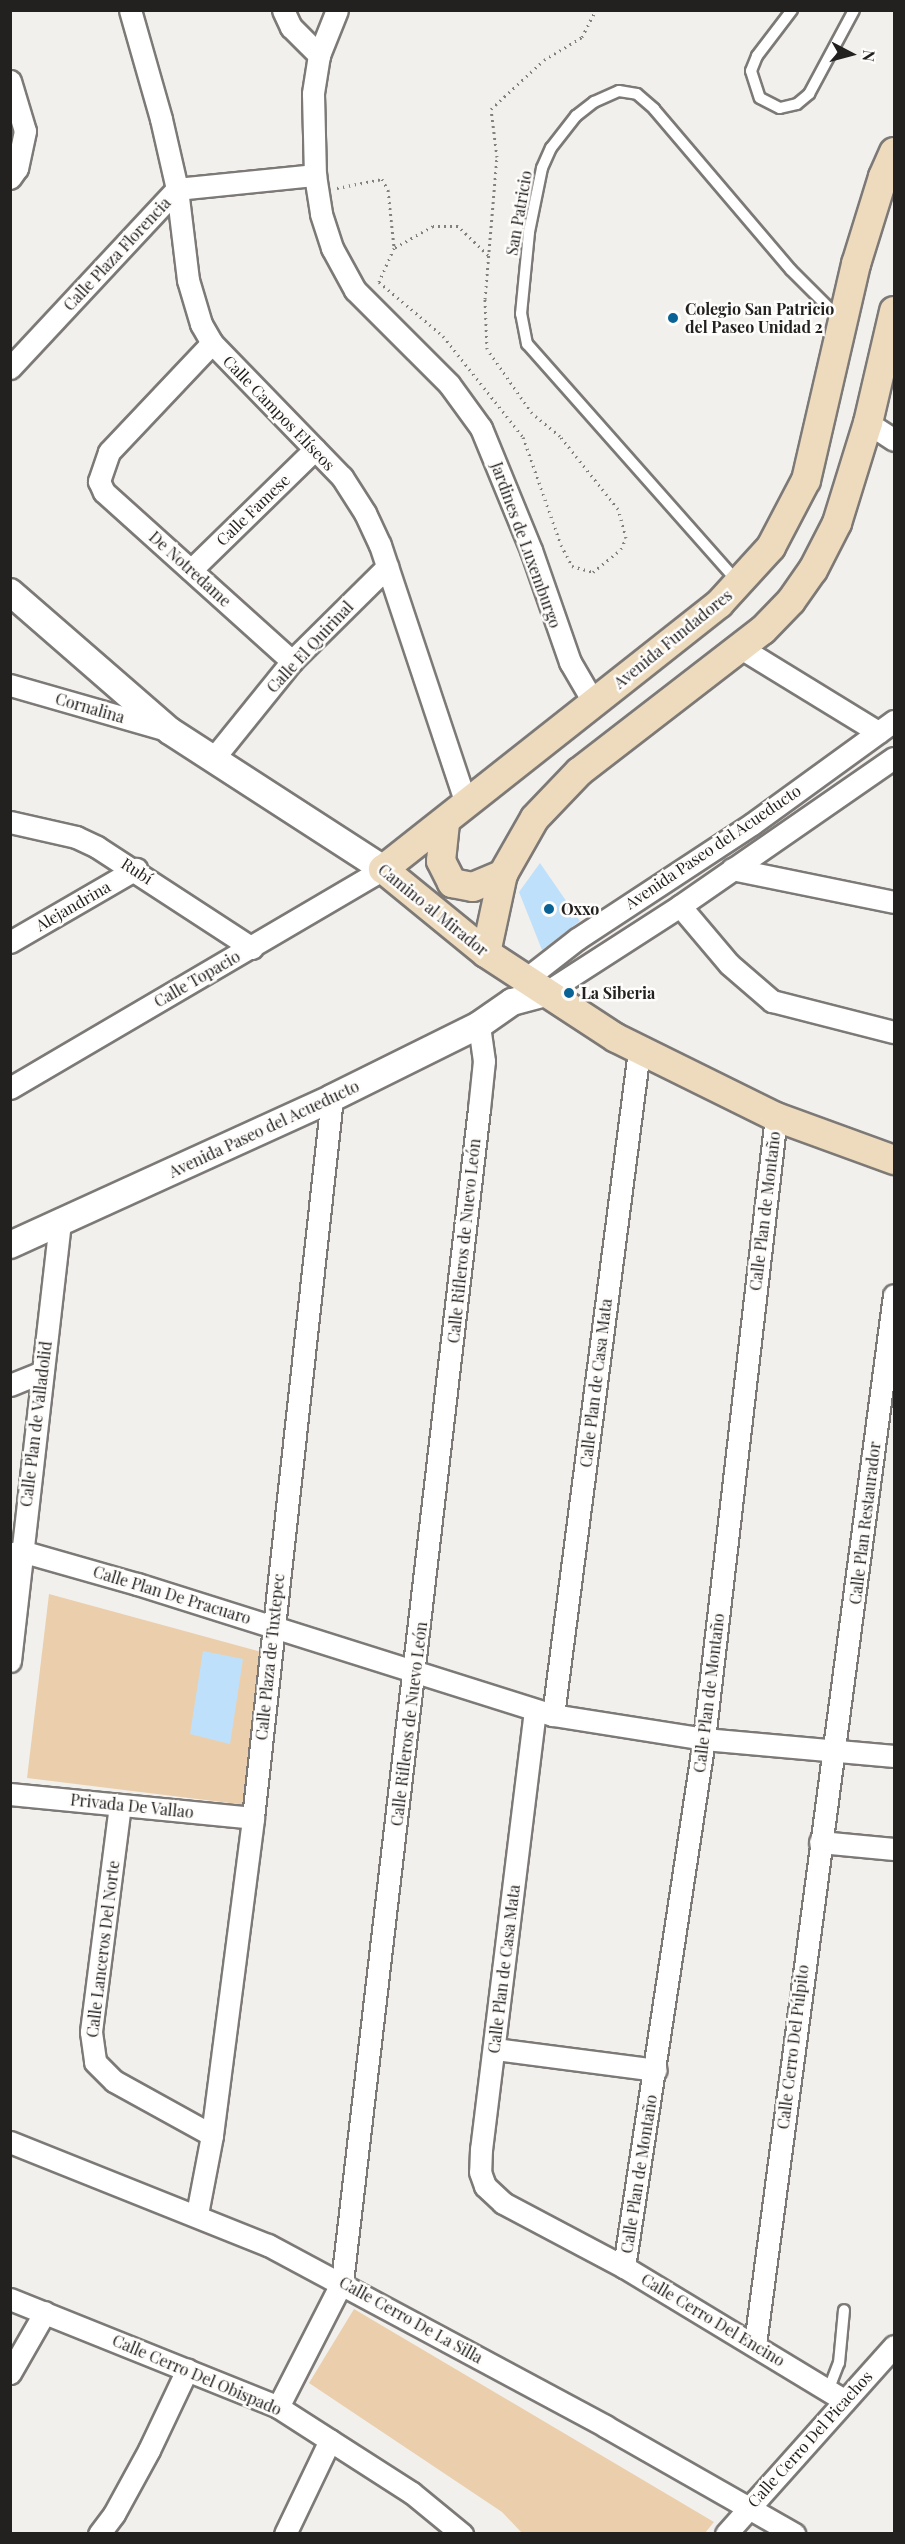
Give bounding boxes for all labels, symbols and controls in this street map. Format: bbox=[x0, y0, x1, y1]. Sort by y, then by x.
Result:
north arrow bbox=[821, 24, 881, 84]
text: N bbox=[858, 49, 880, 63]
street label: San Patricio bbox=[502, 169, 536, 257]
street label: Calle Plaza Florencia bbox=[59, 193, 175, 315]
place label: Colegio San Patricio del Paseo Unidad 2 bbox=[685, 299, 834, 337]
marker: Colegio San Patricio del Paseo Unidad 2 bbox=[666, 311, 680, 325]
street label: Calle Campos Elíseos bbox=[219, 351, 339, 475]
street label: Jardines de Luxemburgo bbox=[487, 459, 565, 631]
street label: Calle Famese bbox=[212, 470, 294, 550]
street label: De Notredame bbox=[145, 527, 235, 611]
street label: Avenida Fundadores bbox=[610, 585, 736, 693]
street label: Calle El Quirinal bbox=[263, 597, 357, 697]
street label: Cornalina bbox=[53, 689, 127, 727]
street label: Avenida Paseo del Acueducto bbox=[621, 781, 805, 913]
street label: Rubí bbox=[118, 854, 156, 888]
street label: Camino al Mirador bbox=[374, 860, 492, 960]
street label: Alejandrina bbox=[32, 877, 114, 935]
place label: Oxxo bbox=[561, 899, 599, 919]
marker: Oxxo bbox=[542, 902, 556, 916]
street label: Calle Topacio bbox=[150, 947, 244, 1011]
place label: La Siberia bbox=[581, 983, 655, 1003]
marker: La Siberia bbox=[562, 986, 576, 1000]
street label: Avenida Paseo del Acueducto bbox=[165, 1076, 363, 1182]
street label: Calle Plan de Montaño bbox=[746, 1130, 784, 1292]
street label: Calle Rifleros de Nuevo León bbox=[444, 1138, 484, 1344]
street label: Calle Plan de Casa Mata bbox=[576, 1297, 616, 1469]
street label: Calle Plan de Valladolid bbox=[16, 1340, 56, 1508]
street label: Calle Plan Restaurador bbox=[845, 1440, 885, 1606]
street label: Calle Plan De Pracuaro bbox=[91, 1562, 253, 1628]
street label: Calle Plaza de Tuxtepec bbox=[252, 1572, 288, 1742]
street label: Calle Plan de Montaño bbox=[690, 1612, 728, 1774]
street label: Calle Rifleros de Nuevo León bbox=[387, 1621, 431, 1827]
street label: Privada De Vallao bbox=[69, 1790, 195, 1822]
street label: Calle Lanceros Del Norte bbox=[83, 1859, 123, 2039]
street label: Calle Plan de Casa Mata bbox=[484, 1883, 524, 2055]
street label: Calle Cerro Del Púlpito bbox=[773, 1964, 813, 2130]
street label: Calle Plan de Montaño bbox=[617, 2093, 661, 2255]
street label: Calle Cerro Del Encino bbox=[638, 2270, 788, 2370]
street label: Calle Cerro De La Silla bbox=[336, 2273, 486, 2367]
street label: Calle Cerro Del Obispado bbox=[109, 2331, 285, 2419]
street label: Calle Cerro Del Picachos bbox=[744, 2367, 876, 2511]

